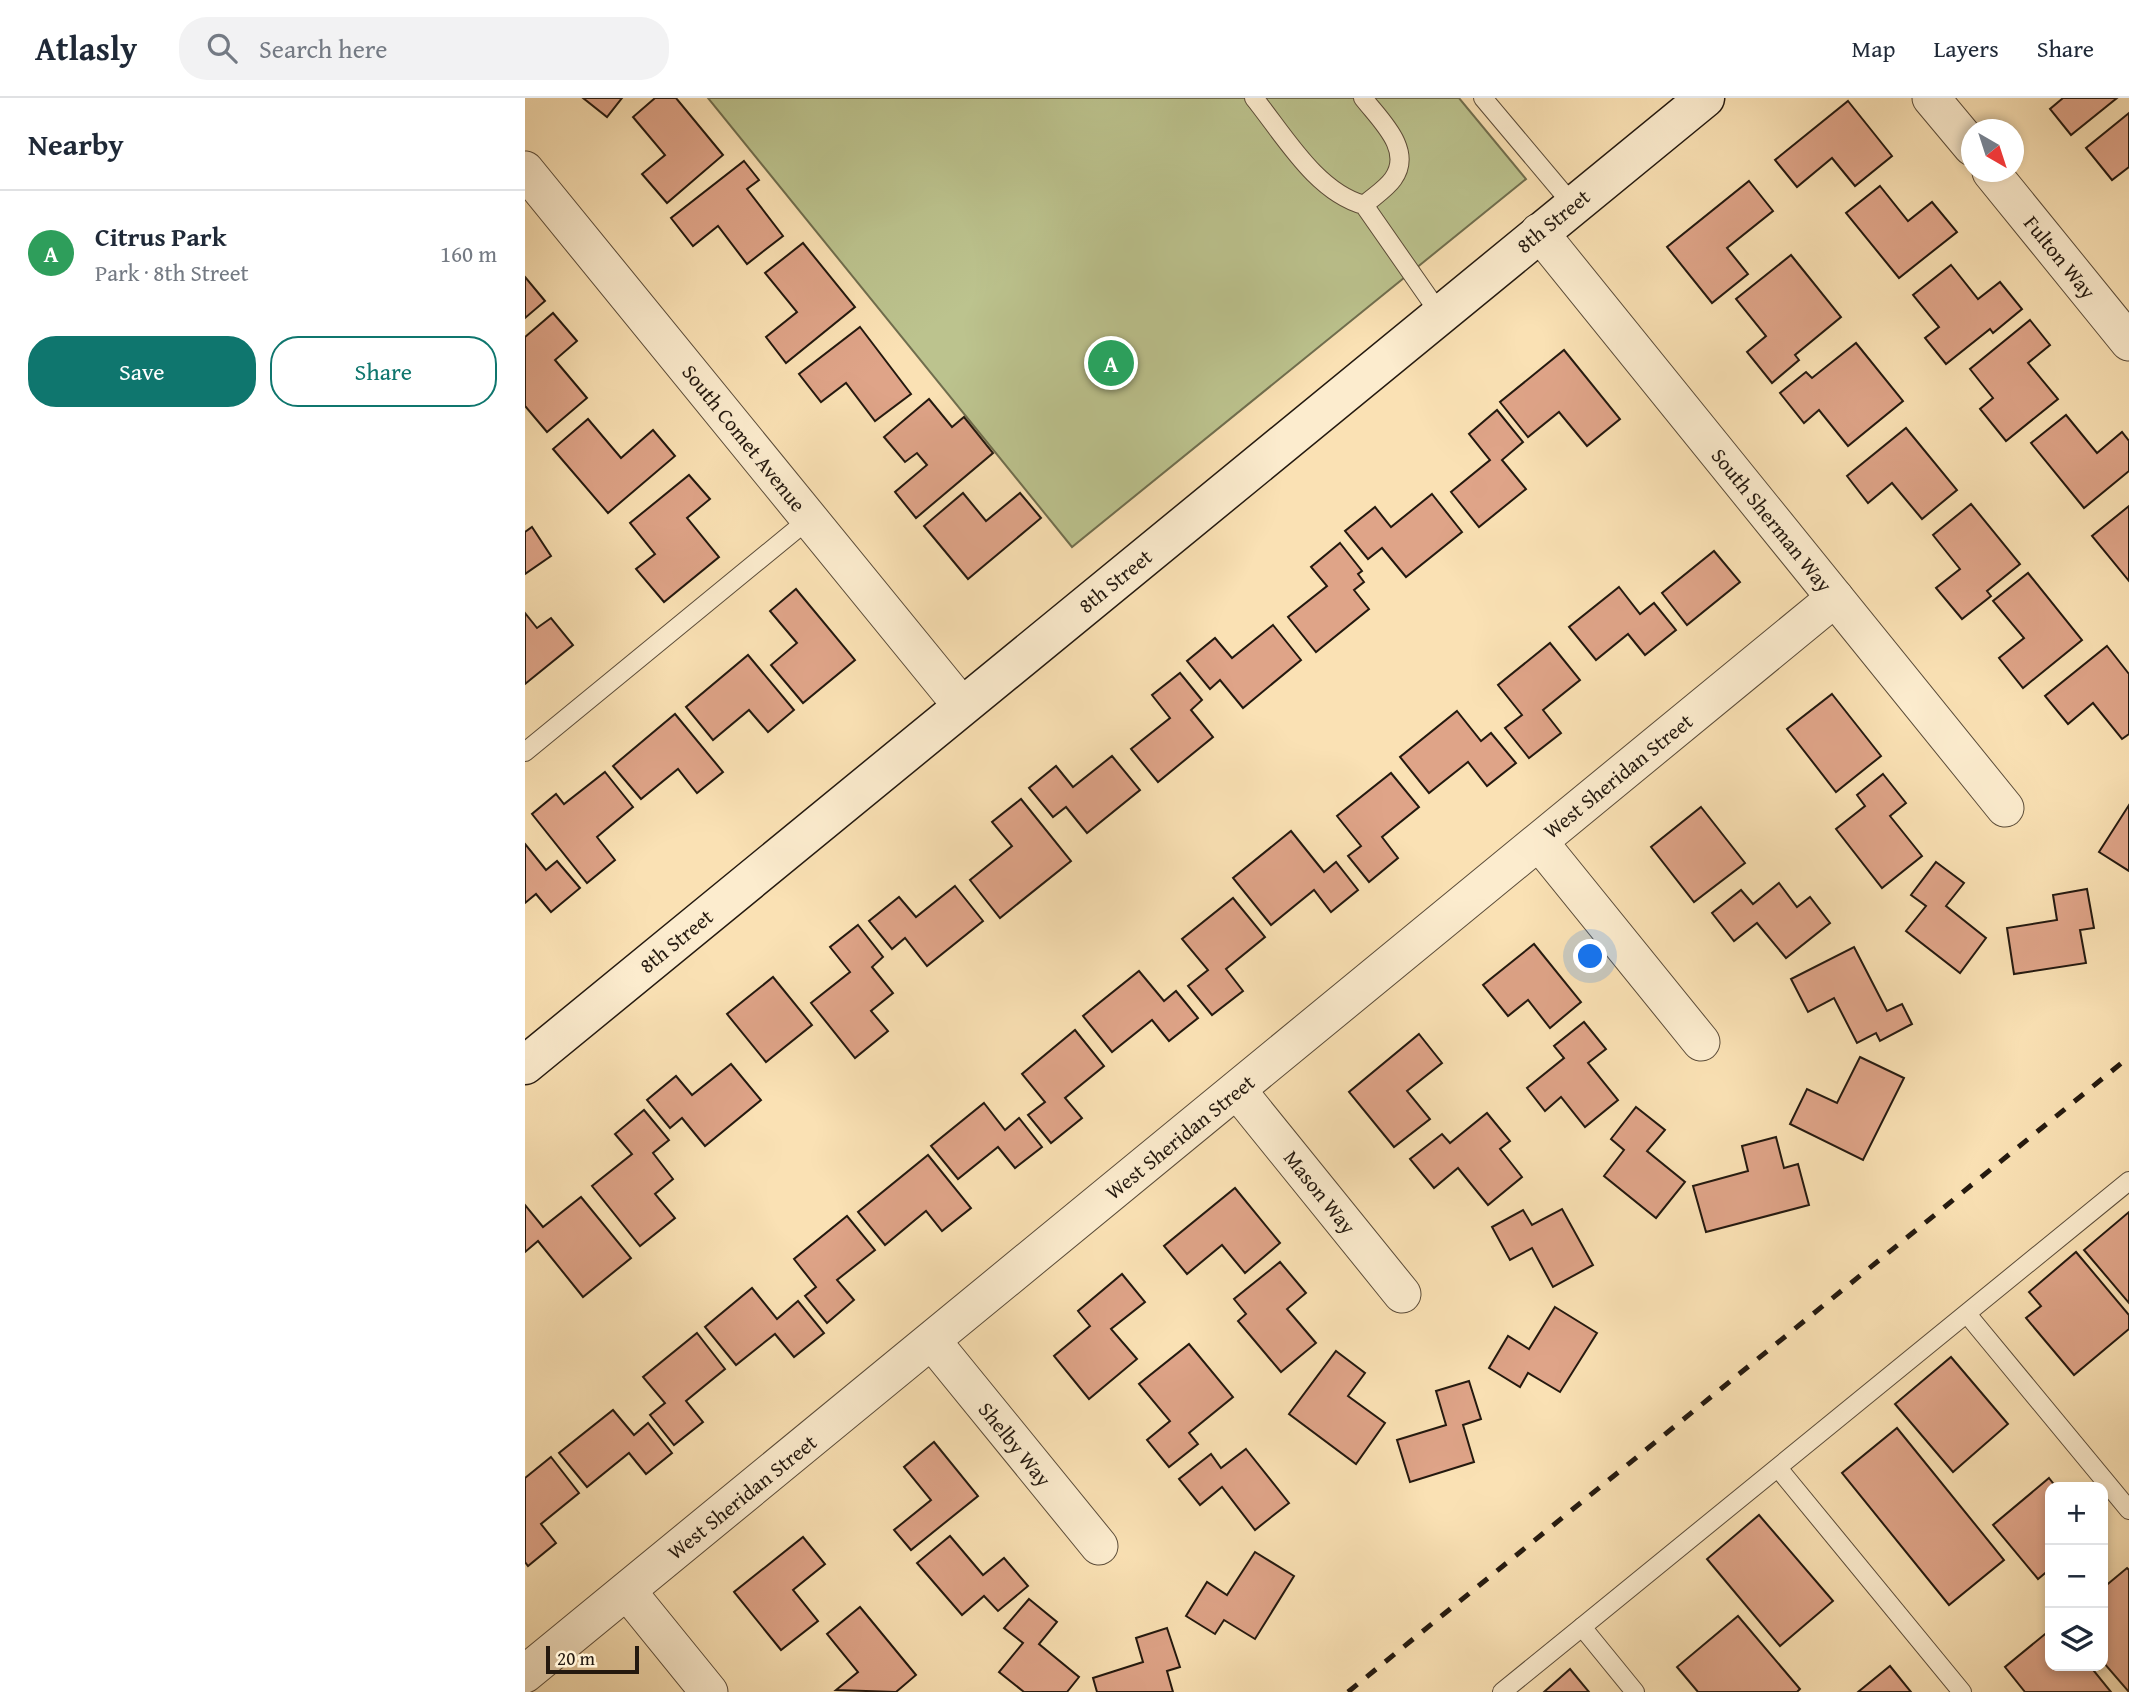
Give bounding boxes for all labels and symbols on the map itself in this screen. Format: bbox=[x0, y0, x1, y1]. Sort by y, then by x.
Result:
north arrow bbox=[1961, 119, 2024, 182]
street label: 8th Street bbox=[1509, 181, 1597, 260]
street label: Fulton Way bbox=[2017, 209, 2104, 306]
pin: A bbox=[1088, 337, 1134, 389]
street label: South Comet Avenue bbox=[675, 358, 813, 519]
street label: South Sherman Way bbox=[1704, 441, 1840, 599]
street label: 8th Street bbox=[1071, 541, 1159, 620]
street label: West Sheridan Street bbox=[1537, 706, 1700, 846]
street label: 8th Street bbox=[632, 901, 720, 980]
your location bbox=[1573, 939, 1607, 973]
street label: West Sheridan Street bbox=[1099, 1067, 1262, 1207]
street label: Mason Way bbox=[1276, 1143, 1364, 1241]
street label: Shelby Way bbox=[971, 1395, 1059, 1493]
street label: West Sheridan Street bbox=[661, 1427, 824, 1567]
scale bar bbox=[546, 1643, 639, 1675]

